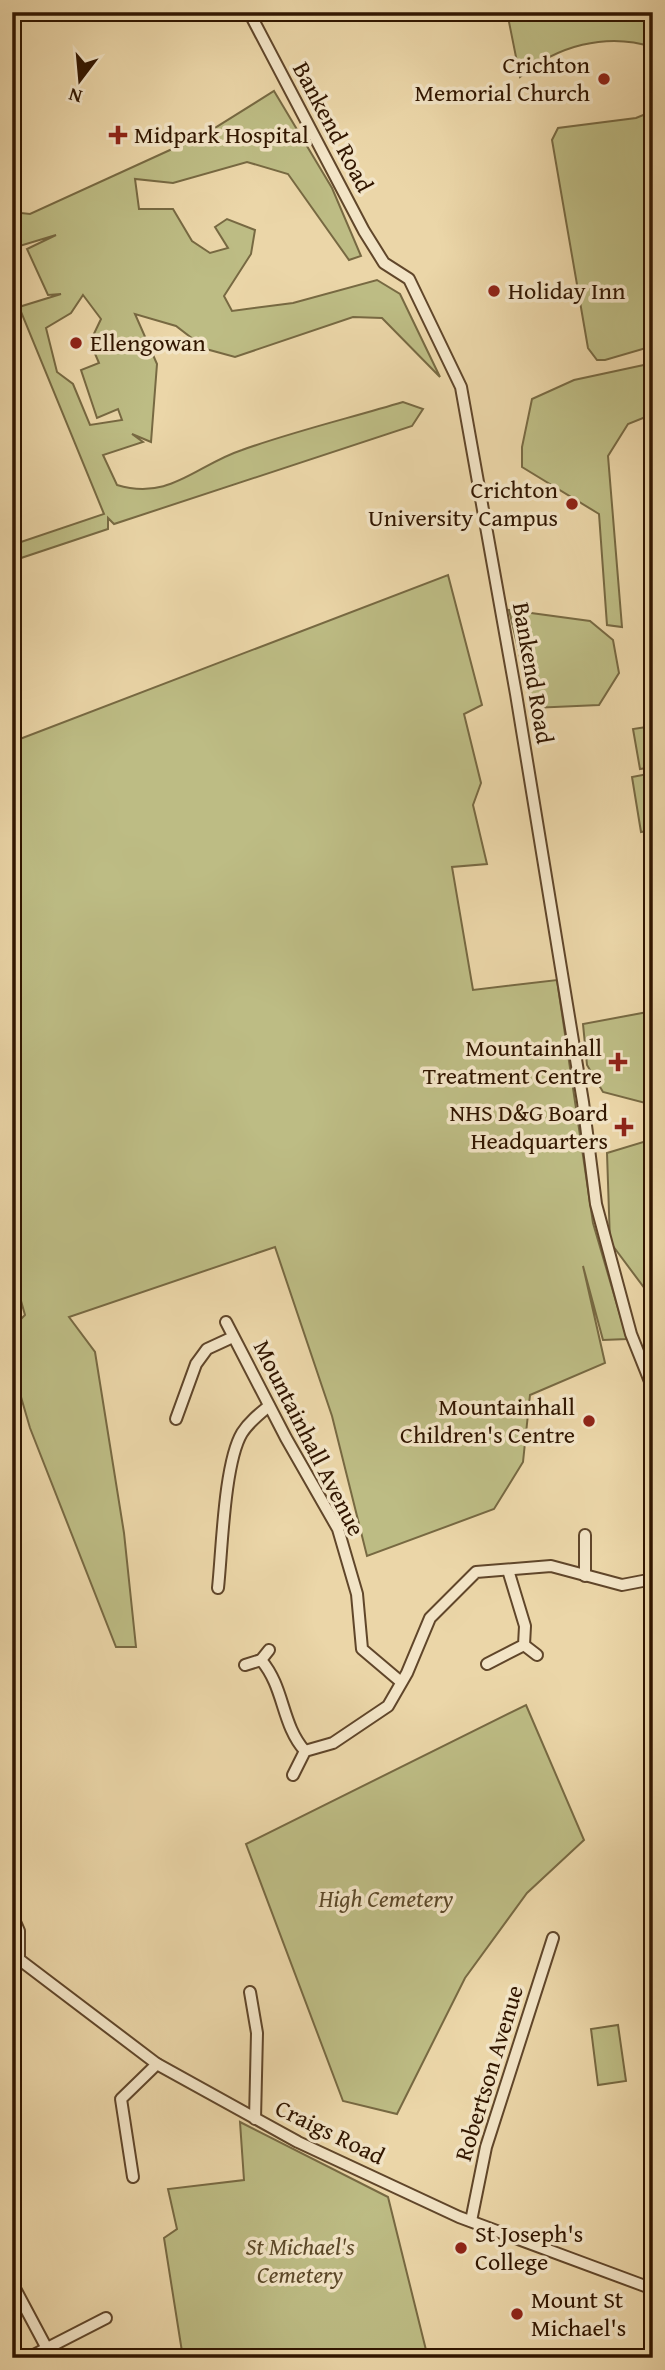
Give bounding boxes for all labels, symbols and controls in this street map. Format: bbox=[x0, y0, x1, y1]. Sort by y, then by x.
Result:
north arrow bbox=[46, 46, 116, 116]
place label: Crichton Memorial Church bbox=[414, 47, 591, 110]
street label: Bankend Road bbox=[284, 55, 383, 198]
marker: Crichton Memorial Church bbox=[596, 71, 612, 87]
text: N bbox=[65, 81, 85, 112]
place label: Midpark Hospital bbox=[134, 117, 309, 152]
marker: Midpark Hospital bbox=[108, 125, 128, 145]
place label: Holiday Inn bbox=[508, 273, 626, 308]
marker: Holiday Inn bbox=[486, 283, 502, 299]
place label: Ellengowan bbox=[90, 325, 206, 360]
marker: Ellengowan bbox=[68, 335, 84, 351]
place label: Crichton University Campus bbox=[368, 472, 559, 535]
marker: Crichton University Campus bbox=[564, 496, 580, 512]
street label: Bankend Road bbox=[504, 599, 563, 747]
place label: Mountainhall Treatment Centre bbox=[423, 1030, 602, 1093]
marker: Mountainhall Treatment Centre bbox=[608, 1052, 628, 1072]
place label: NHS D&G Board Headquarters bbox=[449, 1095, 608, 1158]
marker: NHS D&G Board Headquarters bbox=[614, 1117, 634, 1137]
street label: Mountainhall Avenue bbox=[245, 1334, 374, 1542]
place label: Mountainhall Children's Centre bbox=[400, 1389, 575, 1452]
marker: Mountainhall Children's Centre bbox=[581, 1413, 597, 1429]
park label: High Cemetery bbox=[318, 1881, 453, 1916]
street label: Robertson Avenue bbox=[445, 1981, 532, 2165]
street label: Craigs Road bbox=[270, 2090, 391, 2173]
place label: St Joseph's College bbox=[475, 2216, 583, 2279]
park label: St Michael's Cemetery bbox=[245, 2229, 355, 2292]
marker: St Joseph's College bbox=[453, 2240, 469, 2256]
place label: Mount St Michael's bbox=[531, 2282, 626, 2345]
marker: Mount St Michael's bbox=[509, 2306, 525, 2322]

